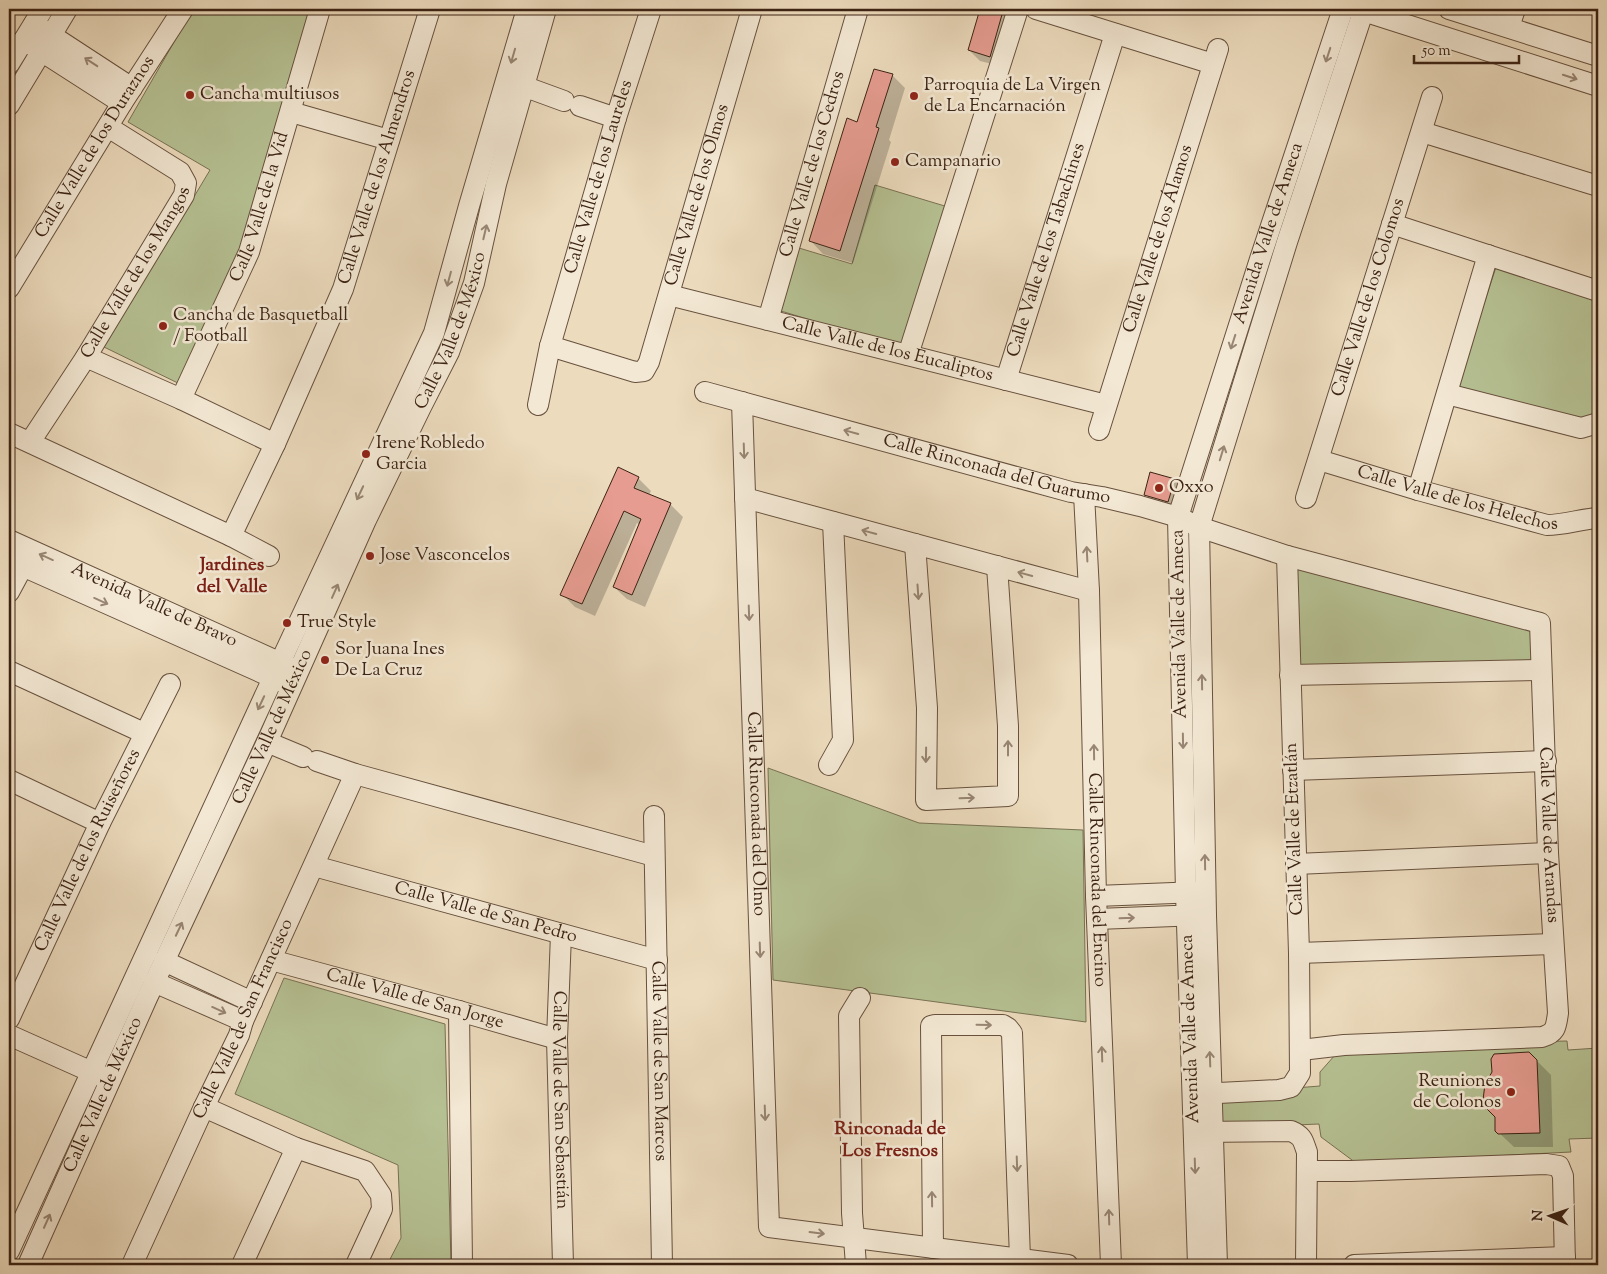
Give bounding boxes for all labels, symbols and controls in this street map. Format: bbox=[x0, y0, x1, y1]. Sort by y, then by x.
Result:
scale bar bbox=[1414, 32, 1520, 64]
text: 50 m bbox=[1421, 41, 1451, 62]
one-way arrow bbox=[508, 47, 518, 63]
one-way arrow bbox=[1323, 47, 1332, 62]
street label: Calle Valle de los Duraznos bbox=[29, 51, 162, 244]
one-way arrow bbox=[84, 57, 98, 67]
street label: Calle Valle de los Almendros bbox=[332, 67, 423, 288]
street label: Calle Valle de los Cedros bbox=[774, 68, 852, 260]
place label: Parroquia de La Virgen de La Encarnación bbox=[924, 73, 1101, 120]
one-way arrow bbox=[1561, 73, 1577, 82]
street label: Calle Valle de los Laureles bbox=[558, 77, 640, 277]
place label: Cancha multiusos bbox=[200, 82, 339, 108]
marker: Cancha multiusos bbox=[184, 89, 196, 101]
marker: Parroquia de La Virgen de La Encarnación bbox=[908, 90, 920, 102]
street label: Calle Valle de los Olmos bbox=[659, 101, 737, 289]
street label: Calle Valle de la Vid bbox=[224, 129, 296, 287]
street label: Avenida Valle de Ameca bbox=[1227, 139, 1311, 327]
street label: Calle Valle de los Tabachines bbox=[1001, 140, 1093, 361]
street label: Calle Valle de los Álamos bbox=[1117, 142, 1200, 337]
place label: Campanario bbox=[905, 149, 1001, 175]
marker: Campanario bbox=[889, 156, 901, 168]
street label: Calle Valle de los Mangos bbox=[75, 185, 198, 364]
street label: Calle Valle de los Colomos bbox=[1326, 195, 1412, 400]
one-way arrow bbox=[481, 225, 490, 241]
street label: Calle Valle de México bbox=[409, 250, 493, 415]
one-way arrow bbox=[444, 271, 454, 287]
place label: Cancha de Basquetball / Football bbox=[173, 303, 348, 350]
street label: Calle Valle de los Eucaliptos bbox=[779, 311, 996, 389]
marker: Cancha de Basquetball / Football bbox=[157, 320, 169, 332]
one-way arrow bbox=[1228, 334, 1238, 350]
one-way arrow bbox=[844, 427, 860, 436]
street label: Calle Rinconada del Guarumo bbox=[880, 428, 1113, 512]
place label: Irene Robledo Garcia bbox=[376, 431, 485, 478]
one-way arrow bbox=[739, 442, 749, 458]
one-way arrow bbox=[1218, 445, 1227, 461]
marker: Irene Robledo Garcia bbox=[360, 448, 372, 460]
street label: Calle Valle de los Helechos bbox=[1354, 459, 1559, 539]
place label: Oxxo bbox=[1169, 475, 1214, 501]
marker: Oxxo bbox=[1153, 482, 1165, 494]
one-way arrow bbox=[354, 485, 364, 500]
one-way arrow bbox=[861, 526, 877, 536]
street label: Avenida Valle de Ameca bbox=[1165, 529, 1195, 719]
place label: Jose Vasconcelos bbox=[379, 543, 510, 569]
one-way arrow bbox=[1083, 547, 1092, 563]
marker: Jose Vasconcelos bbox=[364, 550, 376, 562]
one-way arrow bbox=[39, 551, 54, 561]
district label: Jardines del Valle bbox=[197, 552, 268, 601]
street label: Avenida Valle de Bravo bbox=[67, 557, 241, 655]
one-way arrow bbox=[1018, 568, 1034, 578]
one-way arrow bbox=[330, 583, 340, 598]
one-way arrow bbox=[914, 584, 923, 600]
one-way arrow bbox=[93, 597, 108, 607]
one-way arrow bbox=[744, 604, 754, 621]
place label: True Style bbox=[297, 610, 376, 636]
marker: True Style bbox=[281, 617, 293, 629]
place label: Sor Juana Ines De La Cruz bbox=[335, 637, 445, 684]
street label: Calle Valle de México bbox=[226, 645, 320, 809]
marker: Sor Juana Ines De La Cruz bbox=[319, 654, 331, 666]
one-way arrow bbox=[1197, 674, 1206, 690]
one-way arrow bbox=[256, 696, 266, 711]
street label: Calle Rinconada del Olmo bbox=[739, 711, 772, 916]
one-way arrow bbox=[1178, 732, 1188, 749]
one-way arrow bbox=[1003, 740, 1013, 756]
street label: Calle Valle de Etzatlán bbox=[1279, 742, 1311, 916]
one-way arrow bbox=[1089, 744, 1098, 760]
street label: Calle Valle de los Ruiseñores bbox=[29, 745, 148, 957]
one-way arrow bbox=[921, 746, 931, 762]
street label: Calle Valle de Arandas bbox=[1531, 746, 1565, 924]
street label: Calle Rinconada del Encino bbox=[1080, 772, 1113, 988]
one-way arrow bbox=[958, 793, 975, 803]
one-way arrow bbox=[1200, 854, 1210, 870]
street label: Calle Valle de San Pedro bbox=[391, 876, 580, 951]
one-way arrow bbox=[1119, 913, 1135, 922]
street label: Calle Valle de San Francisco bbox=[187, 915, 301, 1124]
one-way arrow bbox=[175, 922, 185, 937]
street label: Avenida Valle de Ameca bbox=[1175, 934, 1207, 1124]
one-way arrow bbox=[755, 942, 764, 958]
street label: Calle Valle de San Marcos bbox=[644, 960, 673, 1162]
street label: Calle Valle de San Jorge bbox=[323, 962, 507, 1036]
street label: Calle Valle de San Sebastián bbox=[544, 990, 575, 1210]
one-way arrow bbox=[211, 1005, 226, 1015]
street label: Calle Valle de México bbox=[58, 1013, 150, 1177]
one-way arrow bbox=[976, 1020, 992, 1030]
one-way arrow bbox=[1098, 1046, 1107, 1062]
one-way arrow bbox=[1206, 1051, 1215, 1067]
place label: Reuniones de Colonos bbox=[1413, 1069, 1501, 1116]
marker: Reuniones de Colonos bbox=[1505, 1086, 1517, 1098]
one-way arrow bbox=[760, 1104, 770, 1121]
district label: Rinconada de Los Fresnos bbox=[834, 1116, 946, 1165]
one-way arrow bbox=[1012, 1156, 1021, 1172]
one-way arrow bbox=[1190, 1158, 1200, 1174]
one-way arrow bbox=[927, 1192, 937, 1208]
north arrow bbox=[1524, 1192, 1574, 1242]
one-way arrow bbox=[1104, 1209, 1113, 1225]
text: N bbox=[1529, 1210, 1549, 1222]
one-way arrow bbox=[43, 1214, 53, 1229]
one-way arrow bbox=[809, 1228, 825, 1238]

